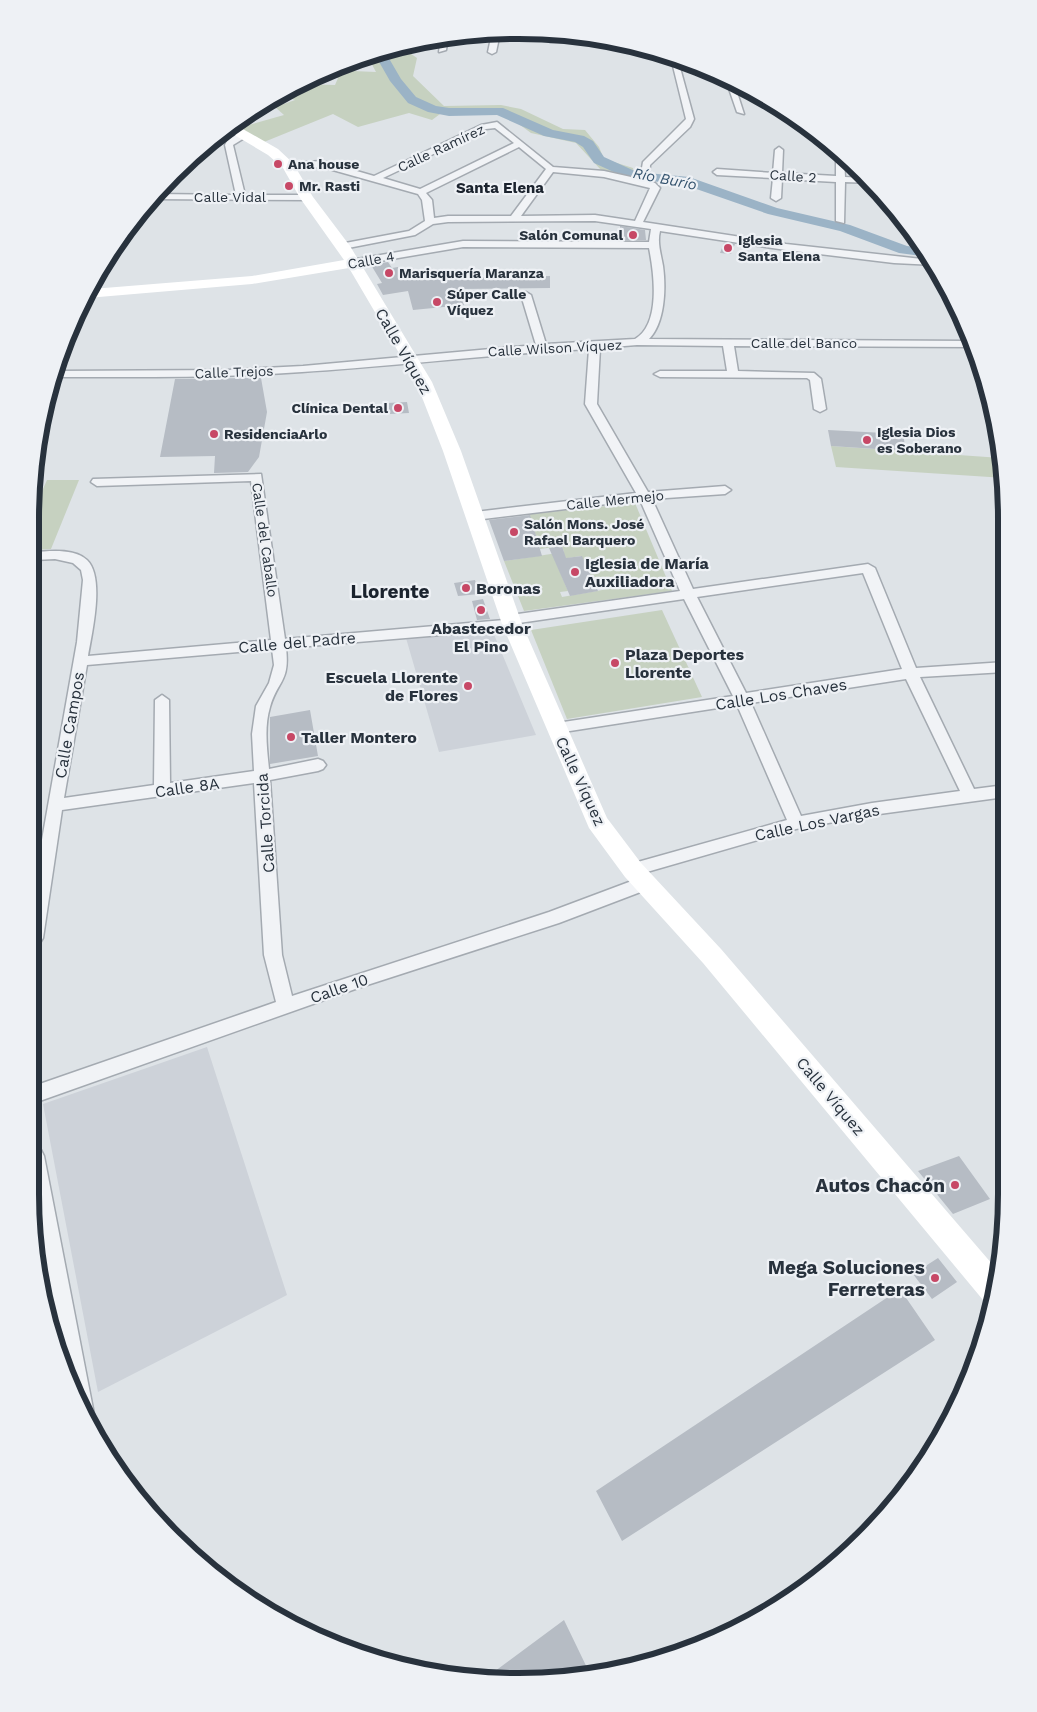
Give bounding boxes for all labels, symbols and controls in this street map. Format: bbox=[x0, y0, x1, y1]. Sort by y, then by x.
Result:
street label: Calle Ramírez bbox=[395, 121, 487, 175]
place label: Ana house bbox=[288, 156, 359, 172]
marker: Ana house bbox=[272, 158, 284, 170]
water label: Río Burío bbox=[632, 164, 698, 194]
street label: Calle 2 bbox=[769, 166, 817, 186]
place label: Mr. Rasti bbox=[299, 178, 360, 194]
district label: Santa Elena bbox=[456, 179, 544, 197]
marker: Mr. Rasti bbox=[283, 180, 295, 192]
street label: Calle Vidal bbox=[194, 189, 267, 205]
place label: Salón Comunal bbox=[519, 227, 623, 243]
marker: Salón Comunal bbox=[627, 229, 639, 241]
place label: Iglesia Santa Elena bbox=[738, 232, 821, 264]
marker: Iglesia Santa Elena bbox=[722, 242, 734, 254]
street label: Calle 4 bbox=[346, 248, 396, 272]
place label: Marisquería Maranza bbox=[399, 265, 545, 281]
marker: Marisquería Maranza bbox=[383, 267, 395, 279]
place label: Súper Calle Víquez bbox=[447, 286, 526, 318]
marker: Súper Calle Víquez bbox=[431, 296, 443, 308]
street label: Calle Víquez bbox=[371, 305, 436, 398]
street label: Calle del Banco bbox=[751, 335, 857, 351]
street label: Calle Wilson Víquez bbox=[487, 336, 623, 360]
street label: Calle Trejos bbox=[194, 363, 274, 381]
place label: Clínica Dental bbox=[291, 400, 388, 416]
marker: Clínica Dental bbox=[392, 402, 404, 414]
place label: Iglesia Dios es Soberano bbox=[877, 424, 962, 456]
place label: ResidenciaArlo bbox=[224, 426, 327, 442]
marker: ResidenciaArlo bbox=[208, 428, 220, 440]
marker: Iglesia Dios es Soberano bbox=[861, 434, 873, 446]
street label: Calle del Caballo bbox=[249, 482, 281, 598]
street label: Calle Mermejo bbox=[565, 487, 665, 513]
place label: Salón Mons. José Rafael Barquero bbox=[524, 516, 644, 548]
marker: Salón Mons. José Rafael Barquero bbox=[508, 526, 520, 538]
place label: Iglesia de María Auxiliadora bbox=[585, 554, 710, 591]
marker: Iglesia de María Auxiliadora bbox=[569, 566, 581, 578]
place label: Boronas bbox=[476, 579, 541, 598]
district label: Llorente bbox=[350, 580, 430, 603]
marker: Boronas bbox=[460, 582, 472, 594]
marker: Abastecedor El Pino bbox=[475, 604, 487, 616]
place label: Abastecedor El Pino bbox=[431, 619, 531, 656]
street label: Calle del Padre bbox=[237, 628, 357, 657]
place label: Plaza Deportes Llorente bbox=[625, 645, 745, 682]
marker: Plaza Deportes Llorente bbox=[609, 657, 621, 669]
place label: Escuela Llorente de Flores bbox=[326, 668, 458, 705]
street label: Calle Campos bbox=[51, 670, 88, 780]
street label: Calle Los Chaves bbox=[714, 675, 848, 714]
marker: Escuela Llorente de Flores bbox=[462, 680, 474, 692]
place label: Taller Montero bbox=[301, 728, 417, 747]
marker: Taller Montero bbox=[285, 731, 297, 743]
street label: Calle Víquez bbox=[552, 734, 610, 829]
street label: Calle Torcida bbox=[253, 772, 278, 874]
street label: Calle 8A bbox=[154, 774, 221, 801]
street label: Calle Los Vargas bbox=[753, 800, 881, 845]
street label: Calle 10 bbox=[308, 970, 371, 1007]
street label: Calle Víquez bbox=[792, 1053, 869, 1139]
place label: Autos Chacón bbox=[816, 1174, 945, 1197]
marker: Autos Chacón bbox=[949, 1179, 961, 1191]
place label: Mega Soluciones Ferreteras bbox=[768, 1256, 925, 1301]
marker: Mega Soluciones Ferreteras bbox=[929, 1272, 941, 1284]

